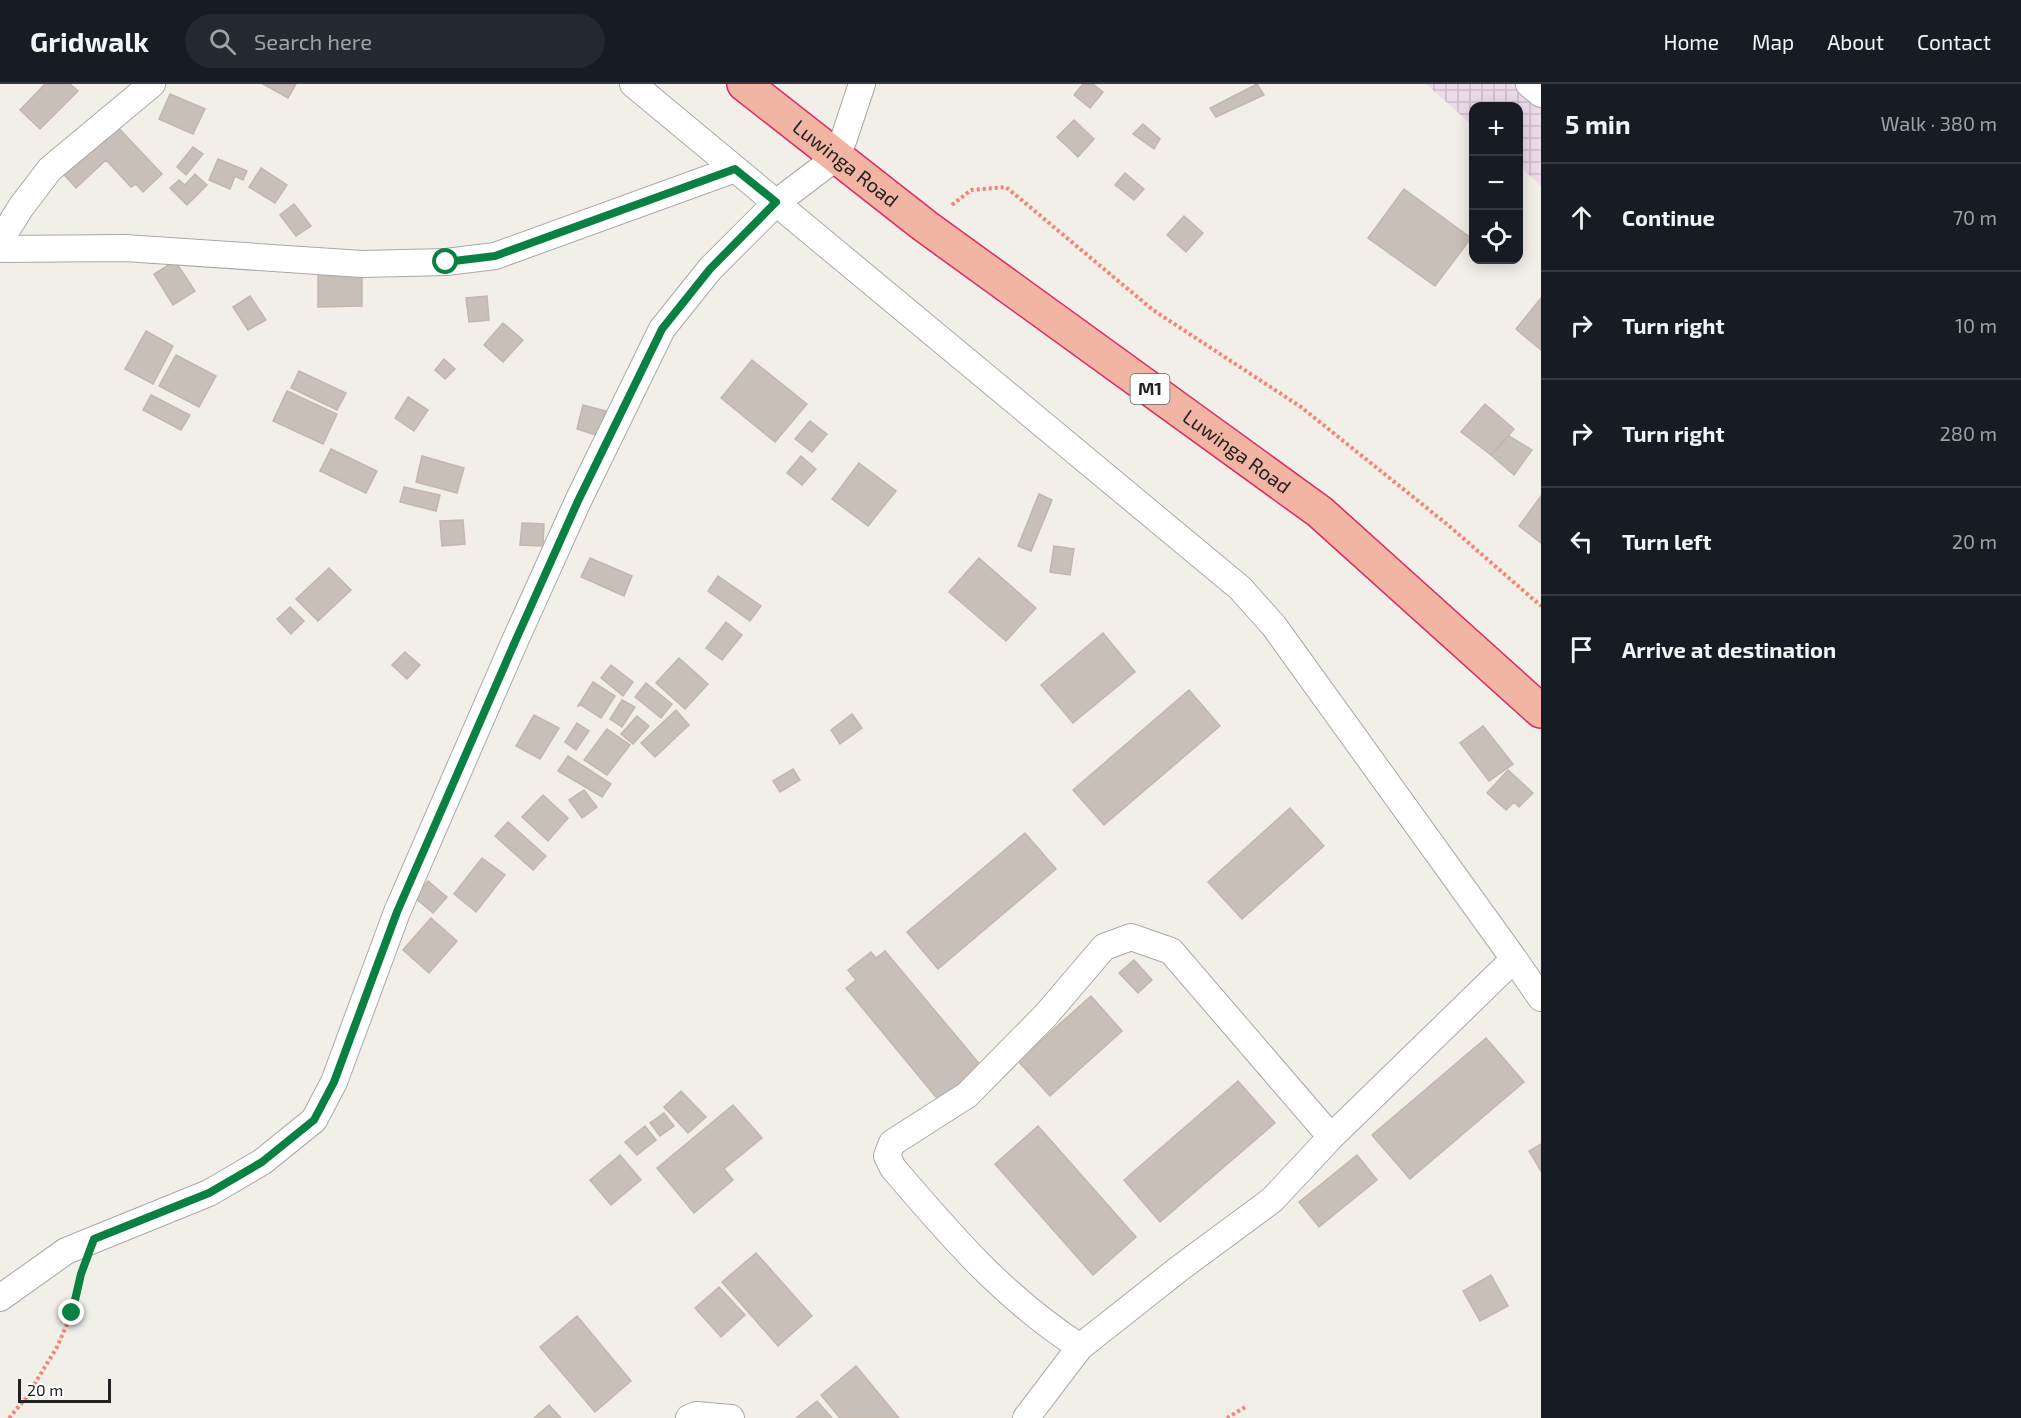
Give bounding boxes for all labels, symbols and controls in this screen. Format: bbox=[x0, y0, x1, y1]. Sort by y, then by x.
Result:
search box bbox=[185, 14, 605, 68]
text: Gridwalk bbox=[30, 24, 149, 58]
icon: search bbox=[206, 25, 239, 58]
text: Search here bbox=[254, 28, 372, 54]
text: Home bbox=[1663, 29, 1719, 54]
text: Map bbox=[1752, 29, 1794, 54]
text: About bbox=[1827, 29, 1884, 54]
text: Contact bbox=[1917, 29, 1991, 54]
map controls bbox=[1469, 102, 1523, 264]
button: + bbox=[1469, 102, 1523, 156]
text: 5 min bbox=[1565, 108, 1631, 139]
text: Walk · 380 m bbox=[1880, 111, 1997, 135]
street label: Luwinga Road bbox=[789, 114, 904, 212]
button: − bbox=[1469, 156, 1523, 210]
icon: ahead bbox=[1565, 201, 1598, 234]
text: Continue bbox=[1622, 204, 1715, 230]
text: 70 m bbox=[1953, 205, 1997, 229]
button: locate bbox=[1469, 210, 1523, 264]
route start bbox=[432, 248, 458, 274]
icon: right bbox=[1565, 309, 1598, 342]
text: Turn right bbox=[1622, 312, 1724, 338]
text: 10 m bbox=[1955, 313, 1997, 337]
road number: M1 bbox=[1130, 374, 1170, 404]
street label: Luwinga Road bbox=[1179, 404, 1296, 498]
icon: right bbox=[1565, 417, 1598, 450]
text: Turn right bbox=[1622, 420, 1724, 446]
text: 280 m bbox=[1940, 421, 1997, 445]
icon: left bbox=[1565, 525, 1598, 558]
text: Turn left bbox=[1622, 528, 1711, 554]
text: 20 m bbox=[1952, 529, 1997, 553]
icon: arrive bbox=[1565, 633, 1598, 666]
text: Arrive at destination bbox=[1622, 636, 1836, 662]
route end bbox=[58, 1299, 84, 1325]
scale bar bbox=[18, 1376, 111, 1404]
text: 20 m bbox=[27, 1380, 63, 1399]

